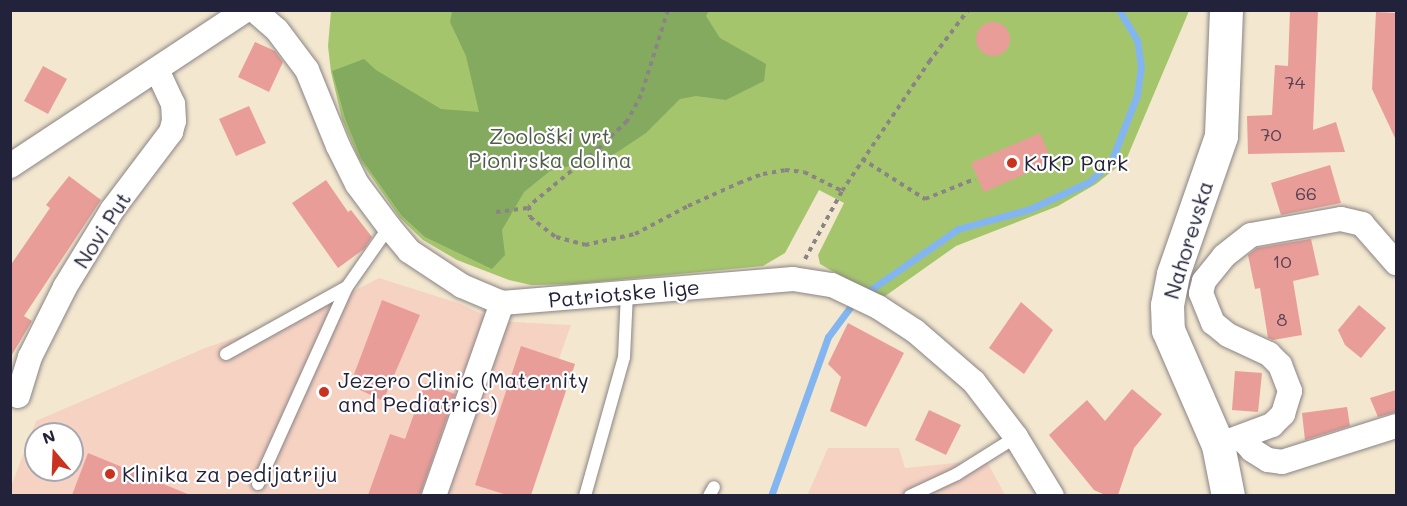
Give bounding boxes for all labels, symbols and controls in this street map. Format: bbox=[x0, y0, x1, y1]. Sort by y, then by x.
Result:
house number: 74 bbox=[1285, 71, 1305, 93]
park label: Zoološki vrt Pionirska dolina bbox=[468, 123, 632, 173]
house number: 70 bbox=[1260, 123, 1282, 145]
place label: KJKP Park bbox=[1024, 150, 1128, 176]
marker: KJKP Park bbox=[1005, 156, 1019, 170]
street label: Nahorevska bbox=[1158, 178, 1218, 302]
house number: 66 bbox=[1295, 182, 1317, 204]
street label: Novi Put bbox=[68, 187, 136, 273]
house number: 10 bbox=[1272, 250, 1292, 272]
street label: Patriotske lige bbox=[547, 274, 701, 312]
house number: 8 bbox=[1277, 308, 1287, 330]
place label: Jezero Clinic (Maternity and Pediatrics) bbox=[338, 367, 589, 417]
marker: Jezero Clinic (Maternity and Pediatrics) bbox=[315, 383, 333, 401]
north arrow bbox=[24, 422, 84, 482]
text: N bbox=[39, 424, 58, 448]
place label: Klinika za pedijatriju bbox=[122, 461, 338, 487]
marker: Klinika za pedijatriju bbox=[103, 467, 117, 481]

